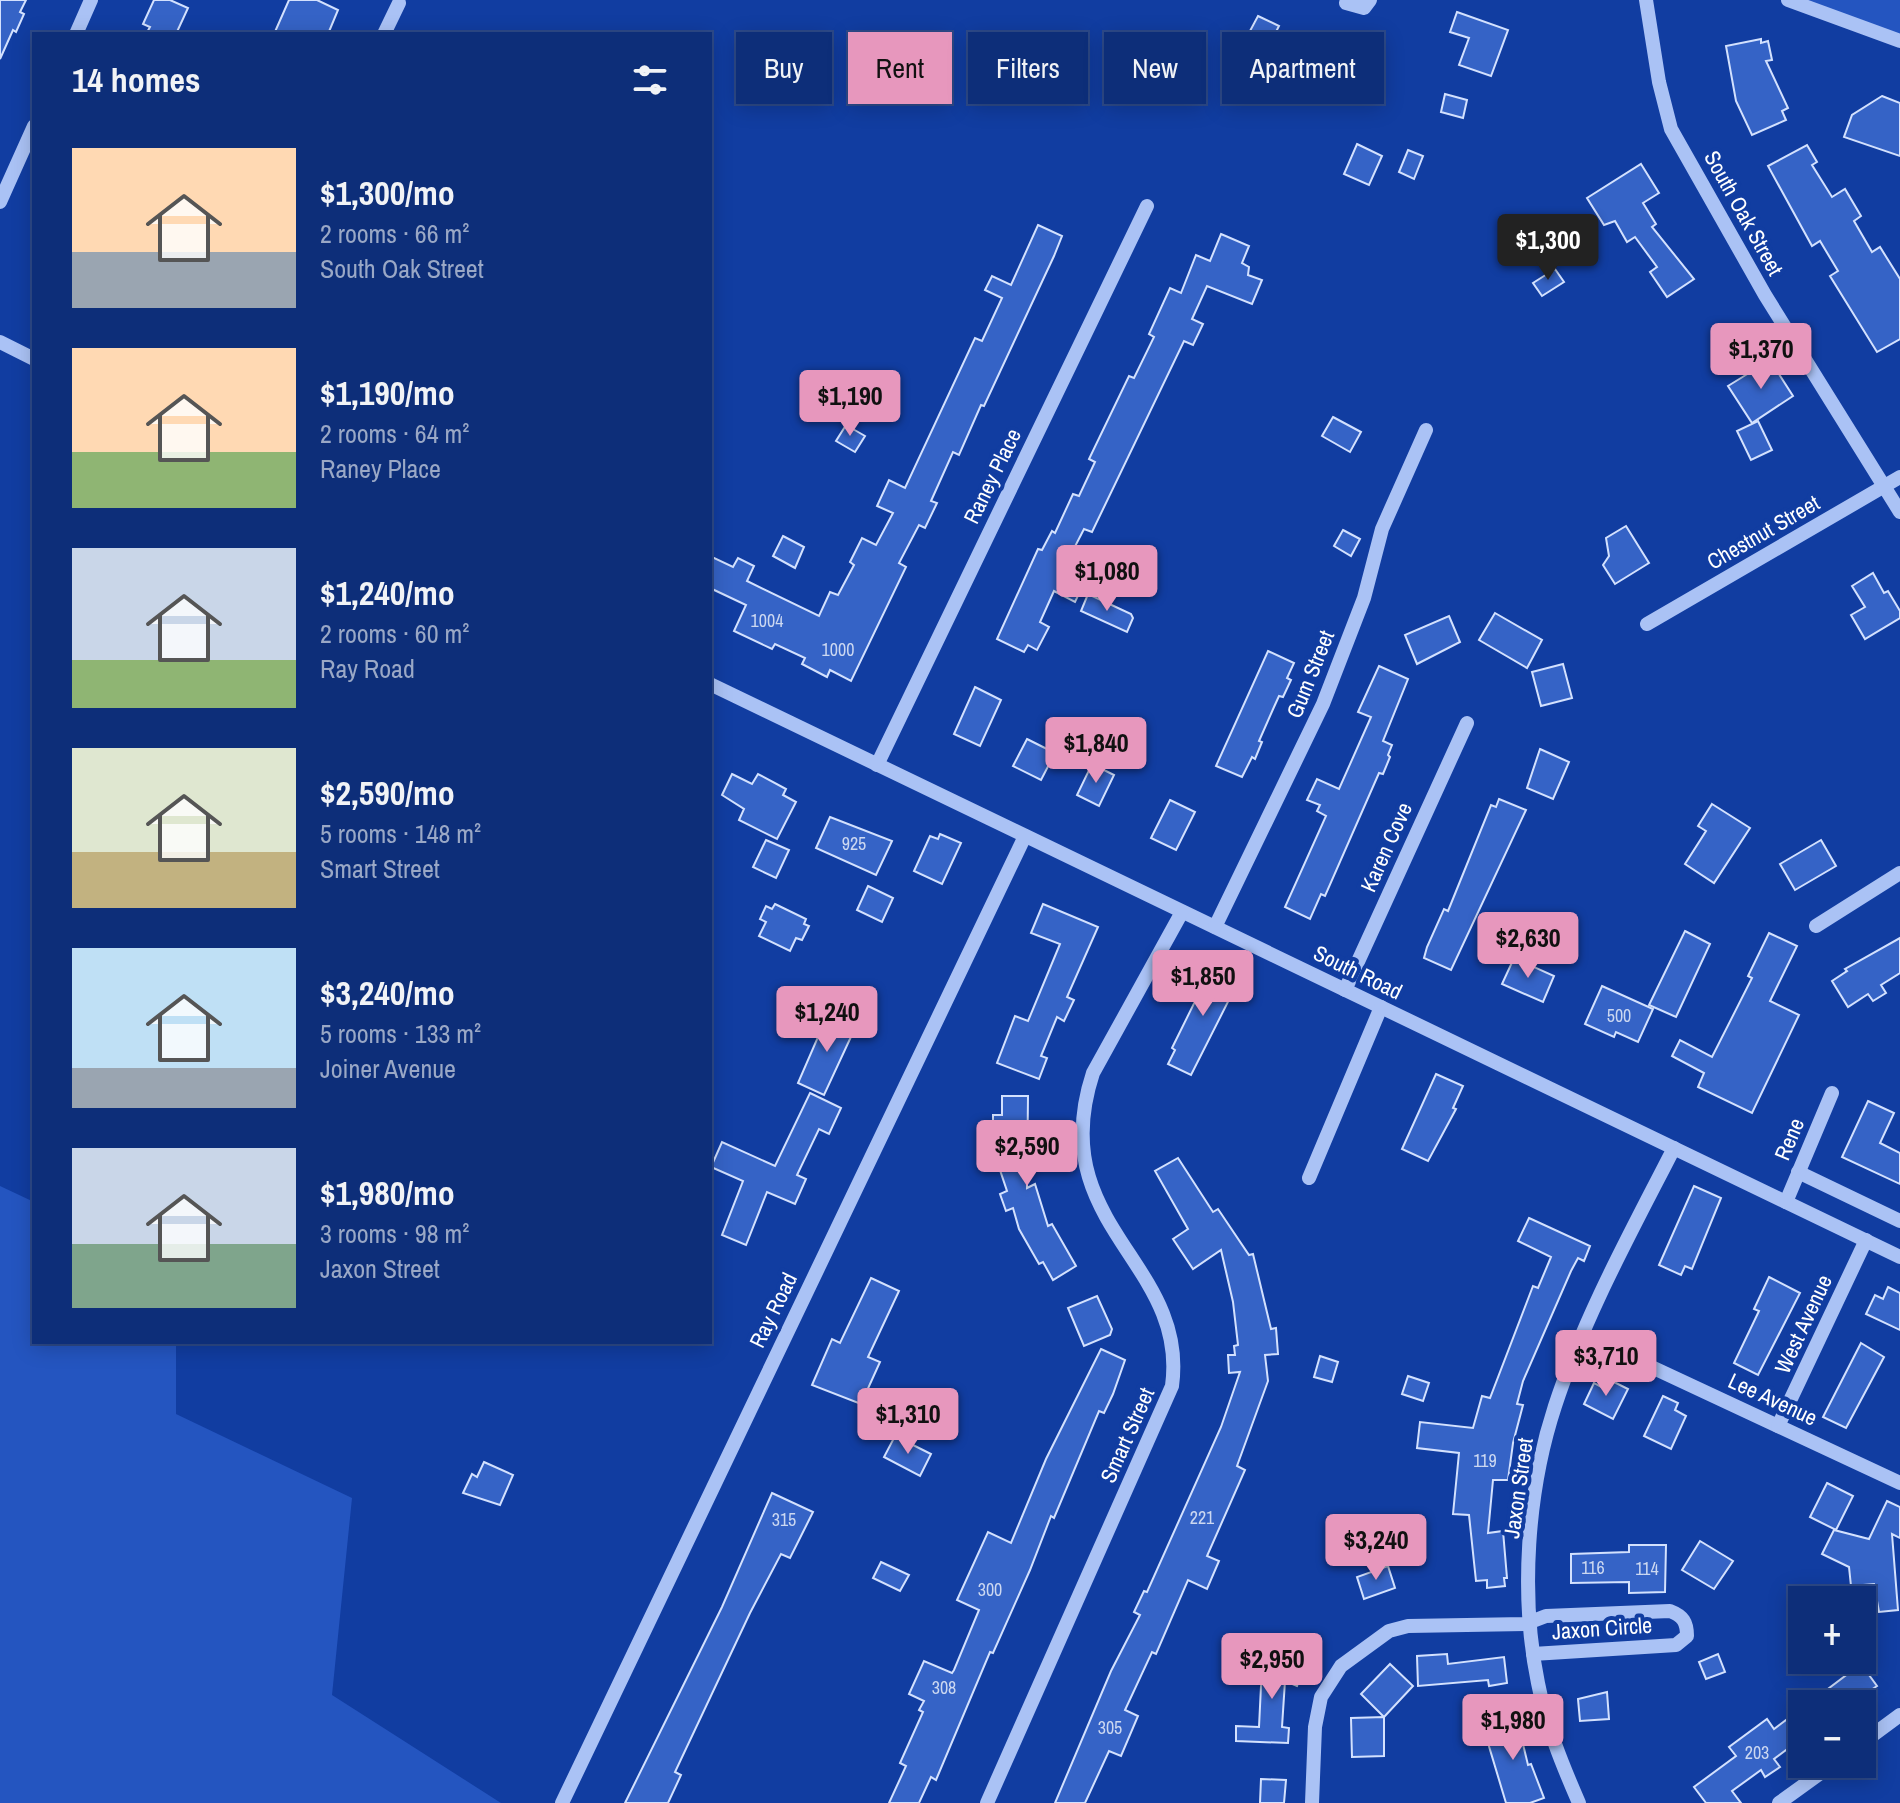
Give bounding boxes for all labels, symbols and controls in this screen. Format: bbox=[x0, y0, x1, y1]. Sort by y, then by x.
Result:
chip: Buy bbox=[736, 32, 832, 104]
chip: Rent bbox=[848, 32, 952, 104]
chip: Filters bbox=[968, 32, 1088, 104]
chip: New bbox=[1104, 32, 1206, 104]
chip: Apartment bbox=[1222, 32, 1384, 104]
text: 14 homes bbox=[72, 57, 201, 103]
icon: filters bbox=[628, 58, 672, 102]
street label: South Oak Street bbox=[1697, 145, 1791, 281]
text: $1,300/mo bbox=[320, 170, 455, 216]
icon: home bbox=[136, 180, 232, 276]
pin: $1,300 bbox=[1483, 214, 1613, 282]
text: 2 rooms · 66 m² bbox=[320, 216, 469, 251]
text: $1,300 bbox=[1515, 222, 1581, 257]
text: South Oak Street bbox=[320, 251, 484, 286]
pin: $1,370 bbox=[1696, 323, 1826, 391]
text: $1,370 bbox=[1728, 331, 1794, 366]
text: $1,190/mo bbox=[320, 370, 455, 416]
pin: $1,190 bbox=[785, 370, 915, 438]
text: $1,190 bbox=[817, 378, 883, 413]
icon: home bbox=[136, 380, 232, 476]
text: 2 rooms · 64 m² bbox=[320, 416, 469, 451]
street label: Raney Place bbox=[956, 423, 1028, 529]
text: Raney Place bbox=[320, 451, 441, 486]
street label: Chestnut Street bbox=[1701, 488, 1825, 576]
pin: $1,080 bbox=[1042, 545, 1172, 613]
text: $1,080 bbox=[1074, 553, 1140, 588]
text: $1,240/mo bbox=[320, 570, 455, 616]
icon: home bbox=[136, 580, 232, 676]
house number: 1004 bbox=[751, 608, 783, 633]
text: 2 rooms · 60 m² bbox=[320, 616, 469, 651]
street label: Gum Street bbox=[1279, 626, 1341, 722]
house number: 1000 bbox=[822, 637, 854, 662]
text: Ray Road bbox=[320, 651, 415, 686]
pin: $1,840 bbox=[1031, 717, 1161, 785]
text: $1,840 bbox=[1063, 725, 1129, 760]
text: $2,590/mo bbox=[320, 770, 455, 816]
icon: home bbox=[136, 780, 232, 876]
street label: Karen Cove bbox=[1353, 797, 1419, 897]
text: 5 rooms · 148 m² bbox=[320, 816, 481, 851]
house number: 925 bbox=[842, 831, 866, 856]
text: Smart Street bbox=[320, 851, 440, 886]
pin: $2,630 bbox=[1463, 912, 1593, 980]
text: $2,630 bbox=[1495, 920, 1561, 955]
street label: South Road bbox=[1309, 938, 1407, 1006]
pin: $1,850 bbox=[1138, 950, 1268, 1018]
text: $1,850 bbox=[1170, 958, 1236, 993]
text: $3,240/mo bbox=[320, 970, 455, 1016]
icon: home bbox=[136, 980, 232, 1076]
pin: $1,240 bbox=[762, 986, 892, 1054]
text: $1,240 bbox=[794, 994, 860, 1029]
house number: 500 bbox=[1607, 1003, 1631, 1028]
text: 5 rooms · 133 m² bbox=[320, 1016, 481, 1051]
text: Joiner Avenue bbox=[320, 1051, 456, 1086]
street label: Rene bbox=[1767, 1113, 1811, 1165]
pin: $2,590 bbox=[962, 1120, 1092, 1188]
text: $2,590 bbox=[994, 1128, 1060, 1163]
text: $1,980/mo bbox=[320, 1170, 455, 1216]
icon: home bbox=[136, 1180, 232, 1276]
text: 3 rooms · 98 m² bbox=[320, 1216, 469, 1251]
text: Jaxon Street bbox=[320, 1251, 440, 1286]
street label: Ray Road bbox=[742, 1267, 804, 1353]
street label: West Avenue bbox=[1767, 1270, 1839, 1378]
pin: $3,710 bbox=[1541, 1330, 1671, 1398]
text: $3,710 bbox=[1573, 1338, 1639, 1373]
street label: Lee Avenue bbox=[1724, 1365, 1822, 1433]
street label: Smart Street bbox=[1093, 1383, 1161, 1487]
pin: $1,310 bbox=[843, 1388, 973, 1456]
text: $1,310 bbox=[875, 1396, 941, 1431]
street label: Jaxon Street bbox=[1496, 1436, 1540, 1540]
house number: 119 bbox=[1473, 1448, 1497, 1473]
house number: 221 bbox=[1190, 1505, 1215, 1530]
house number: 315 bbox=[772, 1507, 796, 1532]
pin: $3,240 bbox=[1311, 1514, 1441, 1582]
text: $3,240 bbox=[1343, 1522, 1409, 1557]
house number: 116 bbox=[1581, 1555, 1605, 1580]
house number: 114 bbox=[1635, 1556, 1659, 1581]
house number: 300 bbox=[978, 1577, 1002, 1602]
map controls bbox=[1788, 1586, 1876, 1778]
button: + bbox=[1788, 1586, 1876, 1674]
street label: Jaxon Circle bbox=[1551, 1610, 1653, 1646]
pin: $2,950 bbox=[1207, 1633, 1337, 1701]
text: $2,950 bbox=[1239, 1641, 1305, 1676]
house number: 308 bbox=[932, 1675, 956, 1700]
button: − bbox=[1788, 1690, 1876, 1778]
pin: $1,980 bbox=[1448, 1694, 1578, 1762]
text: $1,980 bbox=[1480, 1702, 1546, 1737]
house number: 305 bbox=[1098, 1715, 1122, 1740]
house number: 203 bbox=[1745, 1740, 1769, 1765]

